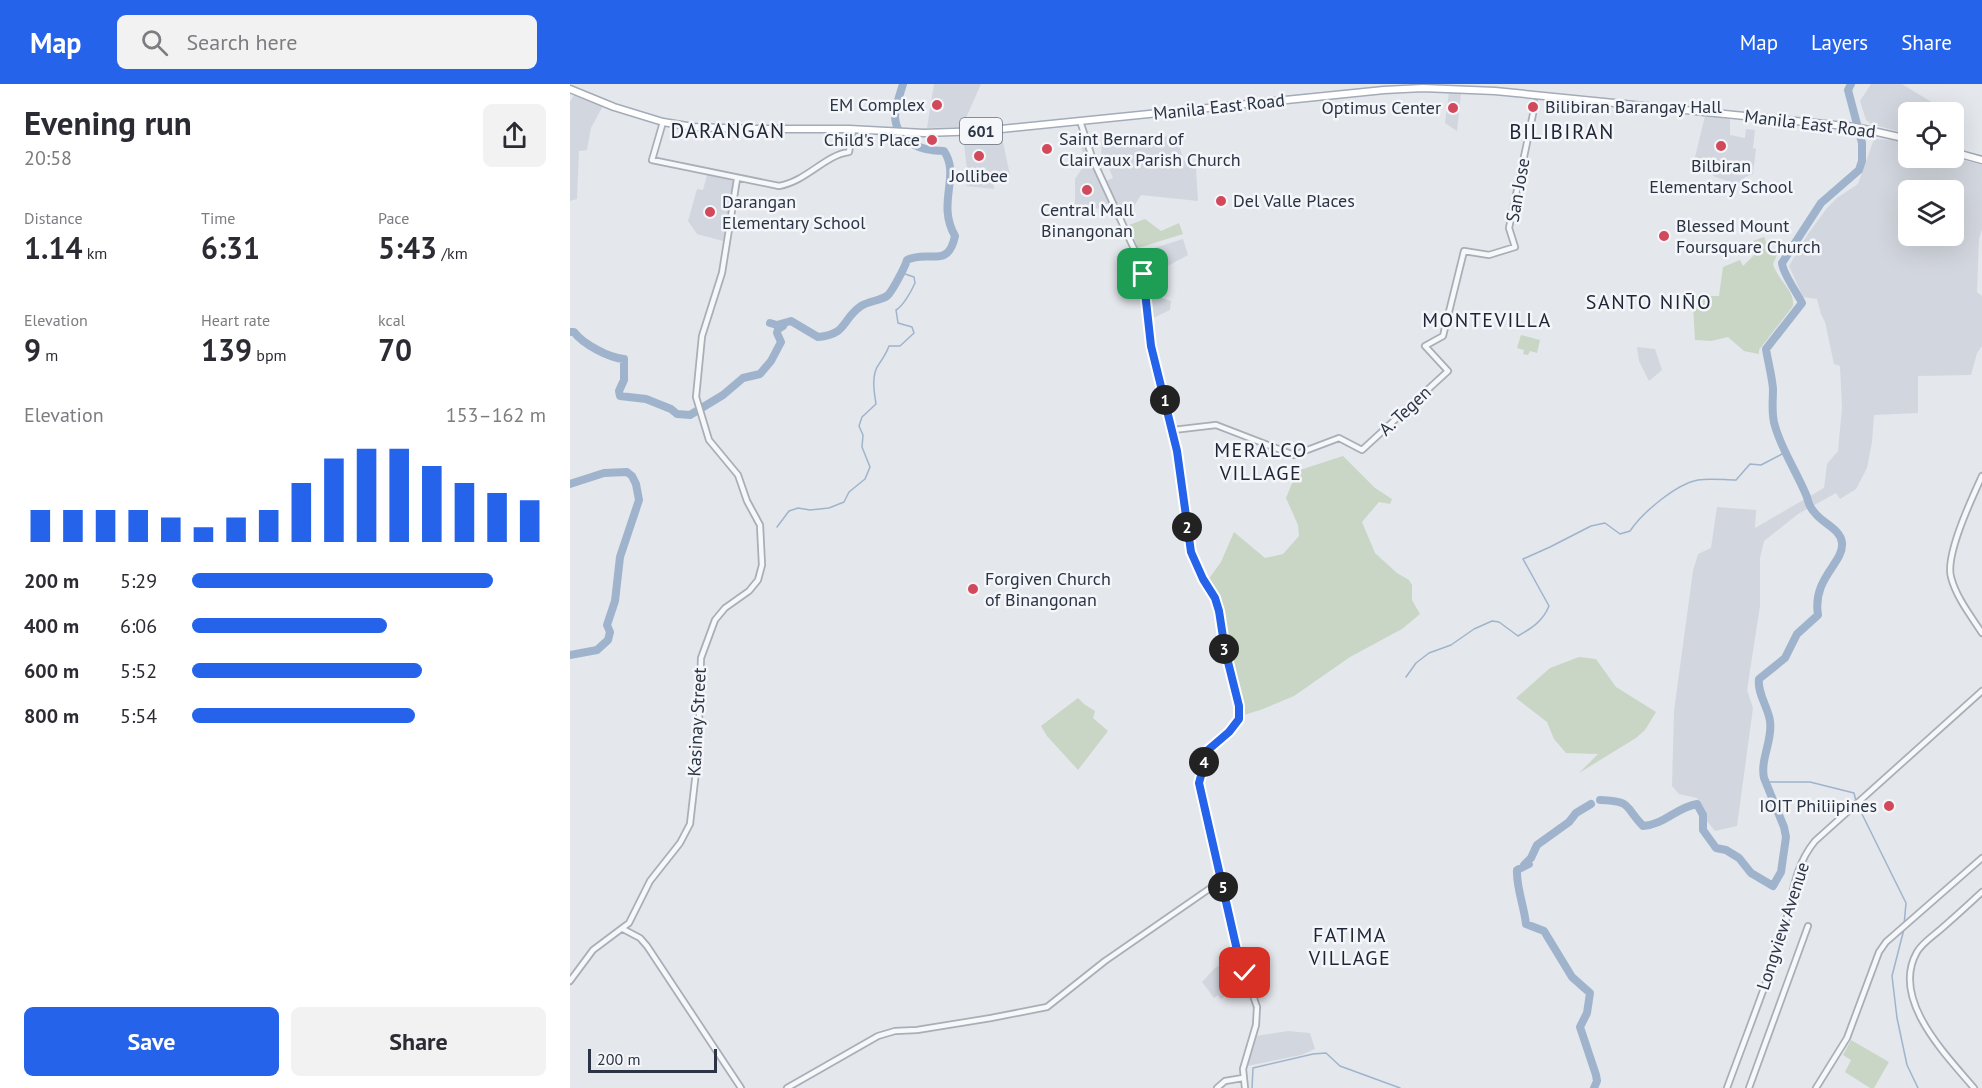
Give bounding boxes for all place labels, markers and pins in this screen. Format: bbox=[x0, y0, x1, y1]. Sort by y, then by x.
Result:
place label: EM Complex bbox=[829, 93, 925, 116]
place label: Bilibiran Barangay Hall bbox=[1545, 95, 1722, 118]
place label: Optimus Center bbox=[1322, 96, 1441, 119]
marker: EM Complex bbox=[930, 98, 944, 112]
marker: Bilibiran Barangay Hall bbox=[1526, 100, 1540, 114]
marker: Optimus Center bbox=[1446, 101, 1460, 115]
place label: Saint Bernard of Clairvaux Parish Church bbox=[1059, 127, 1241, 171]
place label: Child's Place bbox=[824, 128, 920, 151]
marker: Child's Place bbox=[925, 133, 939, 147]
marker: Bilbiran Elementary School bbox=[1714, 139, 1728, 153]
marker: Saint Bernard of Clairvaux Parish Church bbox=[1040, 142, 1054, 156]
marker: Jollibee bbox=[972, 149, 986, 163]
place label: Bilbiran Elementary School bbox=[1649, 154, 1793, 198]
place label: Jollibee bbox=[949, 164, 1008, 187]
marker: Central Mall Binangonan bbox=[1080, 183, 1094, 197]
place label: Del Valle Places bbox=[1233, 189, 1355, 212]
place label: Darangan Elementary School bbox=[722, 190, 866, 234]
marker: Del Valle Places bbox=[1214, 194, 1228, 208]
place label: Central Mall Binangonan bbox=[1040, 198, 1135, 242]
marker: Darangan Elementary School bbox=[703, 205, 717, 219]
place label: Blessed Mount Foursquare Church bbox=[1676, 214, 1821, 258]
marker: Blessed Mount Foursquare Church bbox=[1657, 229, 1671, 243]
pin bbox=[1117, 248, 1168, 299]
pin: 1 bbox=[1150, 385, 1180, 415]
pin: 2 bbox=[1172, 512, 1202, 542]
place label: Forgiven Church of Binangonan bbox=[985, 567, 1111, 611]
marker: Forgiven Church of Binangonan bbox=[966, 582, 980, 596]
pin: 3 bbox=[1209, 634, 1239, 664]
pin: 4 bbox=[1189, 747, 1219, 777]
place label: IOIT Philiipines bbox=[1759, 794, 1877, 817]
marker: IOIT Philiipines bbox=[1882, 799, 1896, 813]
pin: 5 bbox=[1208, 872, 1238, 902]
pin bbox=[1219, 947, 1270, 998]

